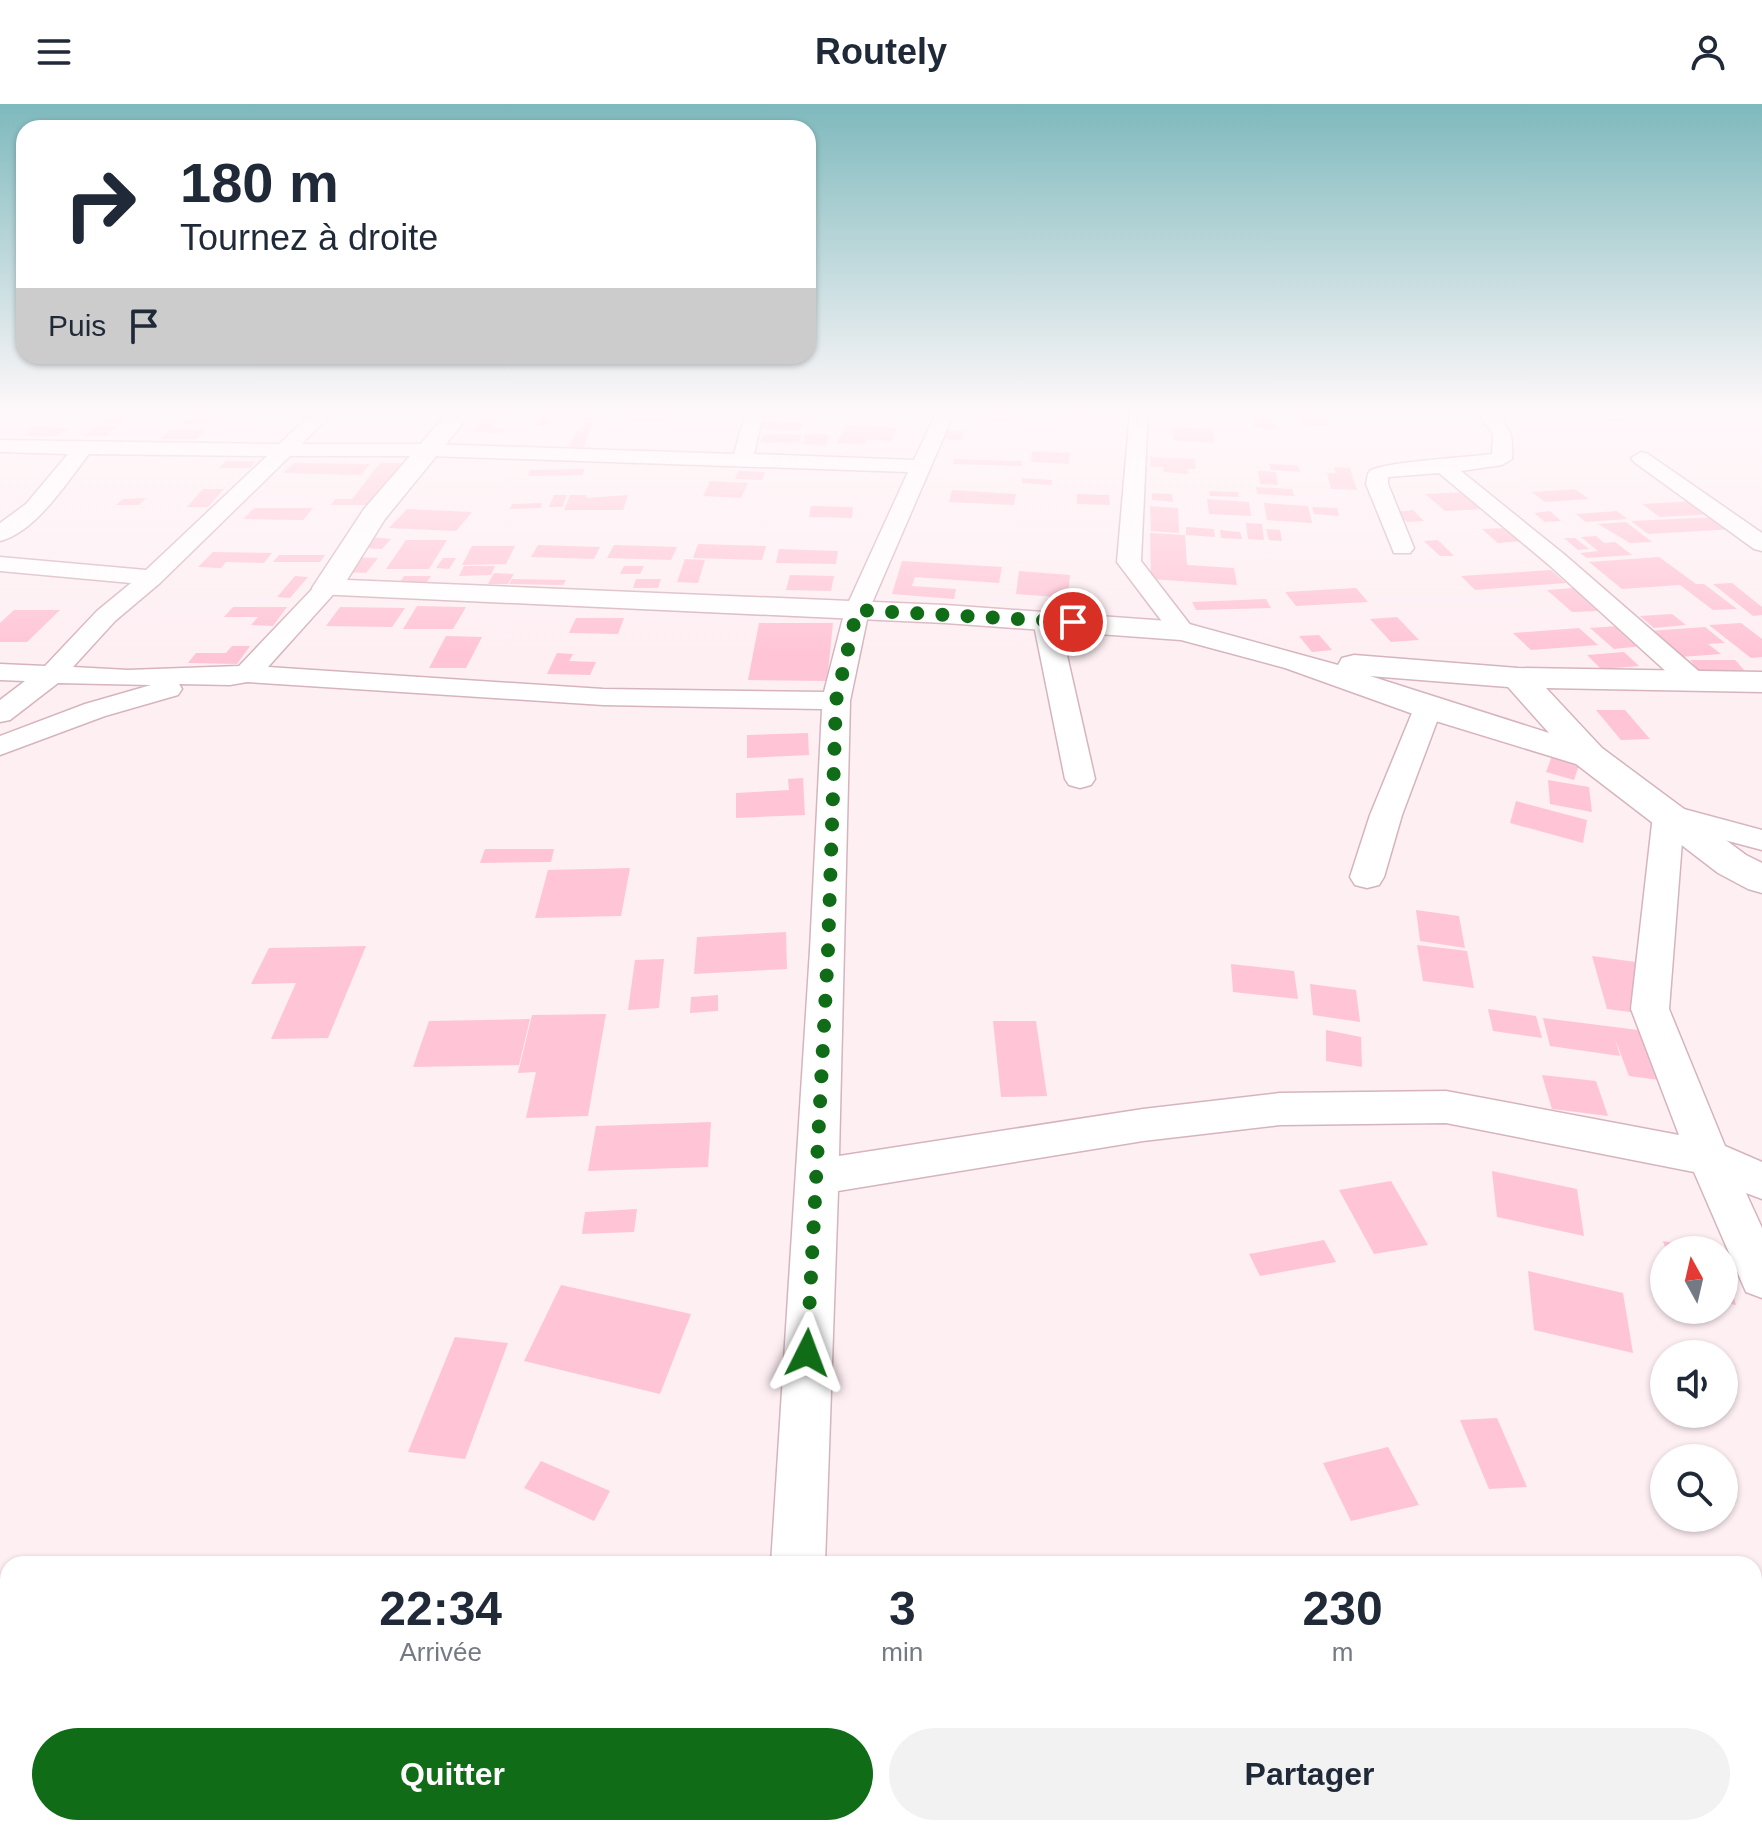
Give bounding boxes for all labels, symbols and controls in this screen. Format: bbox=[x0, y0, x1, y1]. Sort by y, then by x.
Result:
icon: menu bbox=[32, 30, 76, 74]
icon: person bbox=[1686, 30, 1730, 74]
text: Routely bbox=[815, 31, 947, 72]
text: 180 m bbox=[180, 151, 339, 214]
icon: right bbox=[48, 152, 152, 256]
text: Tournez à droite bbox=[180, 217, 438, 258]
icon: arrive bbox=[122, 304, 166, 348]
text: Puis bbox=[48, 309, 106, 342]
pin bbox=[1039, 588, 1107, 656]
icon: arrive bbox=[1051, 600, 1095, 644]
north arrow bbox=[1650, 1236, 1738, 1324]
map controls bbox=[1650, 1236, 1738, 1532]
position arrow bbox=[765, 1311, 849, 1395]
button: sound bbox=[1650, 1340, 1738, 1428]
button: search bbox=[1650, 1444, 1738, 1532]
text: 22:34 bbox=[379, 1582, 502, 1635]
text: 3 bbox=[889, 1582, 916, 1635]
text: 230 bbox=[1303, 1582, 1383, 1635]
text: Arrivée bbox=[400, 1637, 482, 1667]
text: min bbox=[881, 1637, 923, 1667]
text: m bbox=[1332, 1637, 1353, 1667]
button: Quitter bbox=[32, 1728, 873, 1820]
button: Partager bbox=[889, 1728, 1730, 1820]

